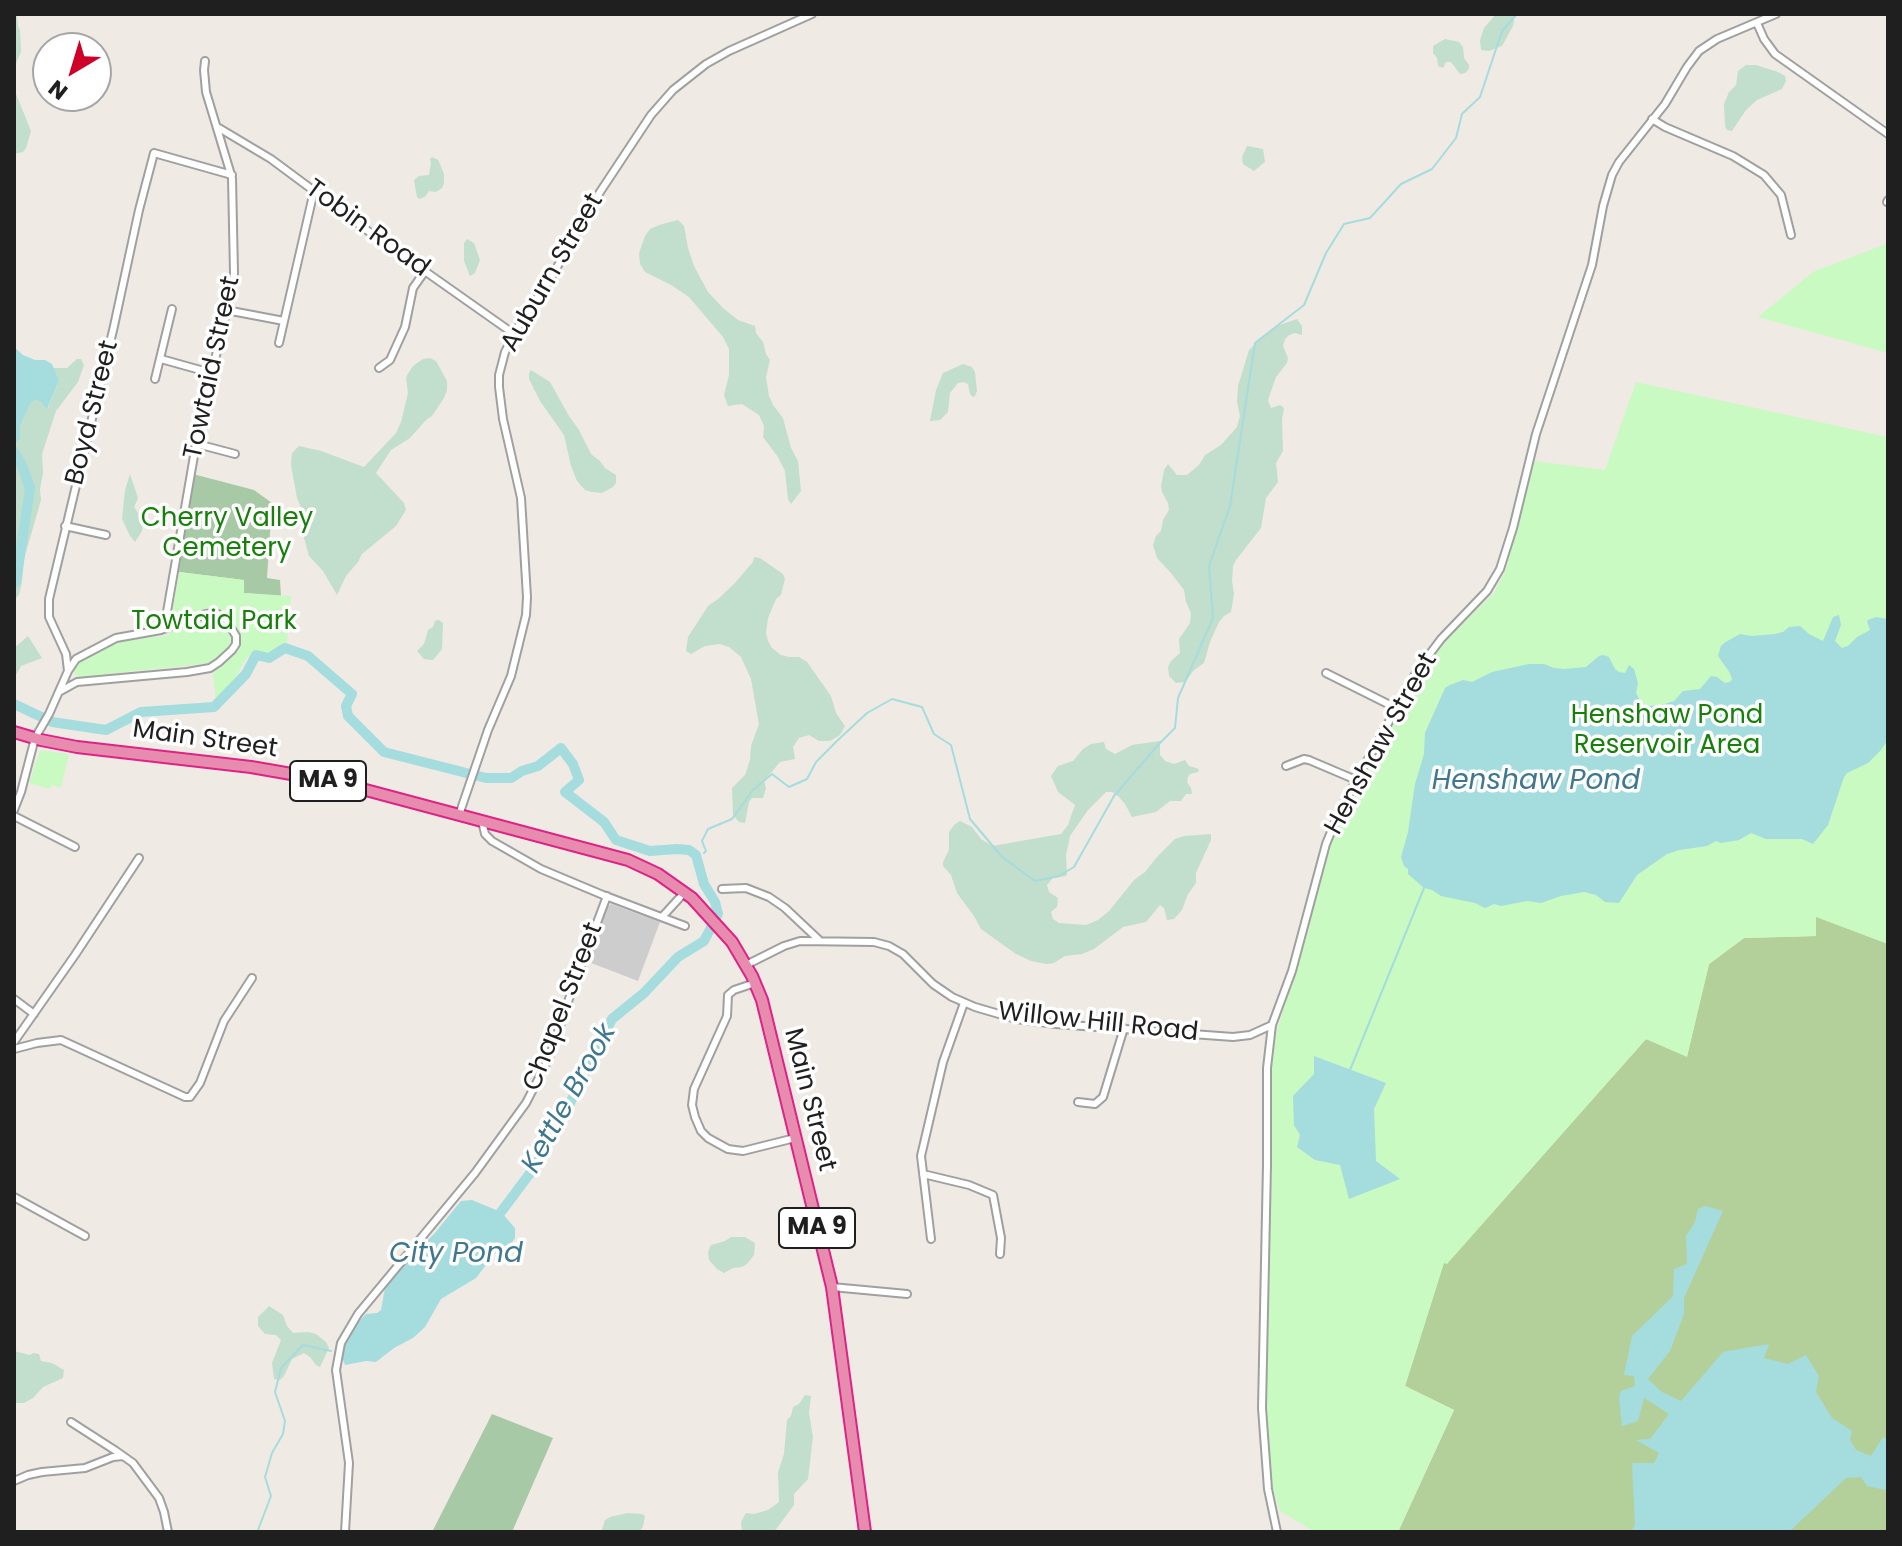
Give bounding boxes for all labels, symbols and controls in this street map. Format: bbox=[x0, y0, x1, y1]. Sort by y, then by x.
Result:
north arrow bbox=[32, 32, 112, 112]
text: N bbox=[42, 72, 74, 107]
street label: Tobin Road bbox=[299, 174, 435, 284]
street label: Auburn Street bbox=[495, 188, 611, 358]
street label: Towtaid Street bbox=[178, 274, 248, 462]
street label: Boyd Street bbox=[60, 337, 126, 489]
park label: Cherry Valley Cemetery bbox=[141, 503, 313, 564]
park label: Towtaid Park bbox=[131, 606, 297, 638]
street label: Henshaw Street bbox=[1319, 648, 1445, 840]
park label: Henshaw Pond Reservoir Area bbox=[1571, 700, 1763, 762]
street label: Main Street bbox=[131, 714, 279, 766]
road number: MA 9 bbox=[290, 761, 366, 801]
water label: Henshaw Pond bbox=[1432, 765, 1640, 799]
street label: Chapel Street bbox=[518, 919, 610, 1095]
street label: Willow Hill Road bbox=[996, 997, 1200, 1049]
water label: Kettle Brook bbox=[515, 1019, 625, 1179]
street label: Main Street bbox=[776, 1025, 842, 1175]
road number: MA 9 bbox=[779, 1208, 855, 1248]
water label: City Pond bbox=[389, 1238, 523, 1272]

